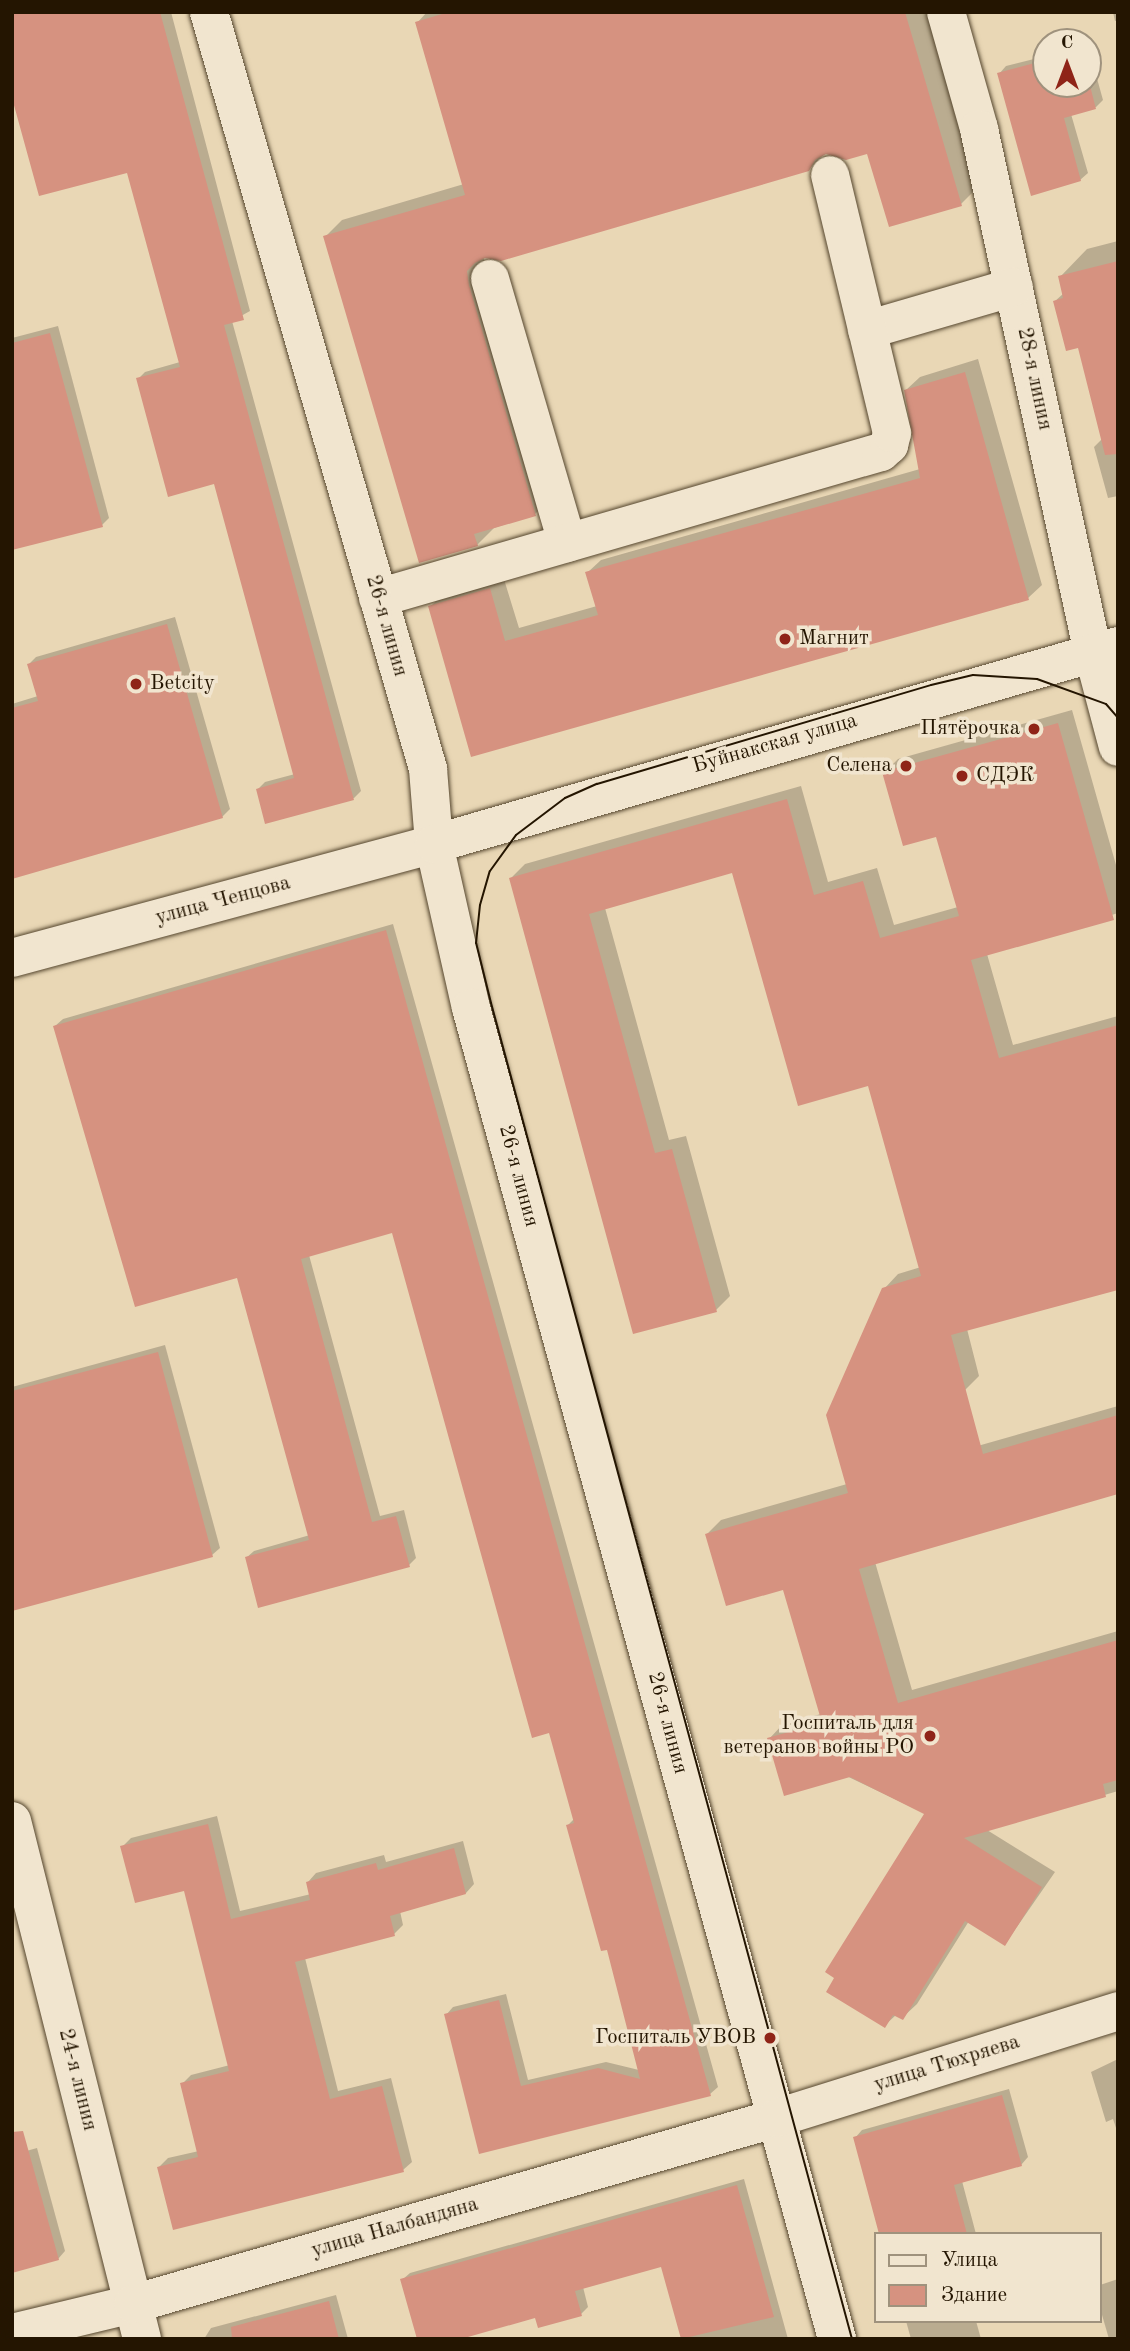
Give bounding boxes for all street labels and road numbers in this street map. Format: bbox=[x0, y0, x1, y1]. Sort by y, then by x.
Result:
street label: 28-я линия bbox=[1011, 325, 1057, 433]
street label: 26-я линия bbox=[359, 572, 413, 680]
street label: Буйнакская улица bbox=[690, 708, 860, 780]
street label: улица Ченцова bbox=[153, 871, 293, 931]
street label: 26-я линия bbox=[492, 1122, 544, 1230]
street label: 26-я линия bbox=[641, 1669, 693, 1777]
street label: 24-я линия bbox=[52, 2026, 102, 2134]
street label: улица Тюхряева bbox=[871, 2030, 1023, 2098]
street label: улица Налбандяна bbox=[309, 2192, 481, 2264]

